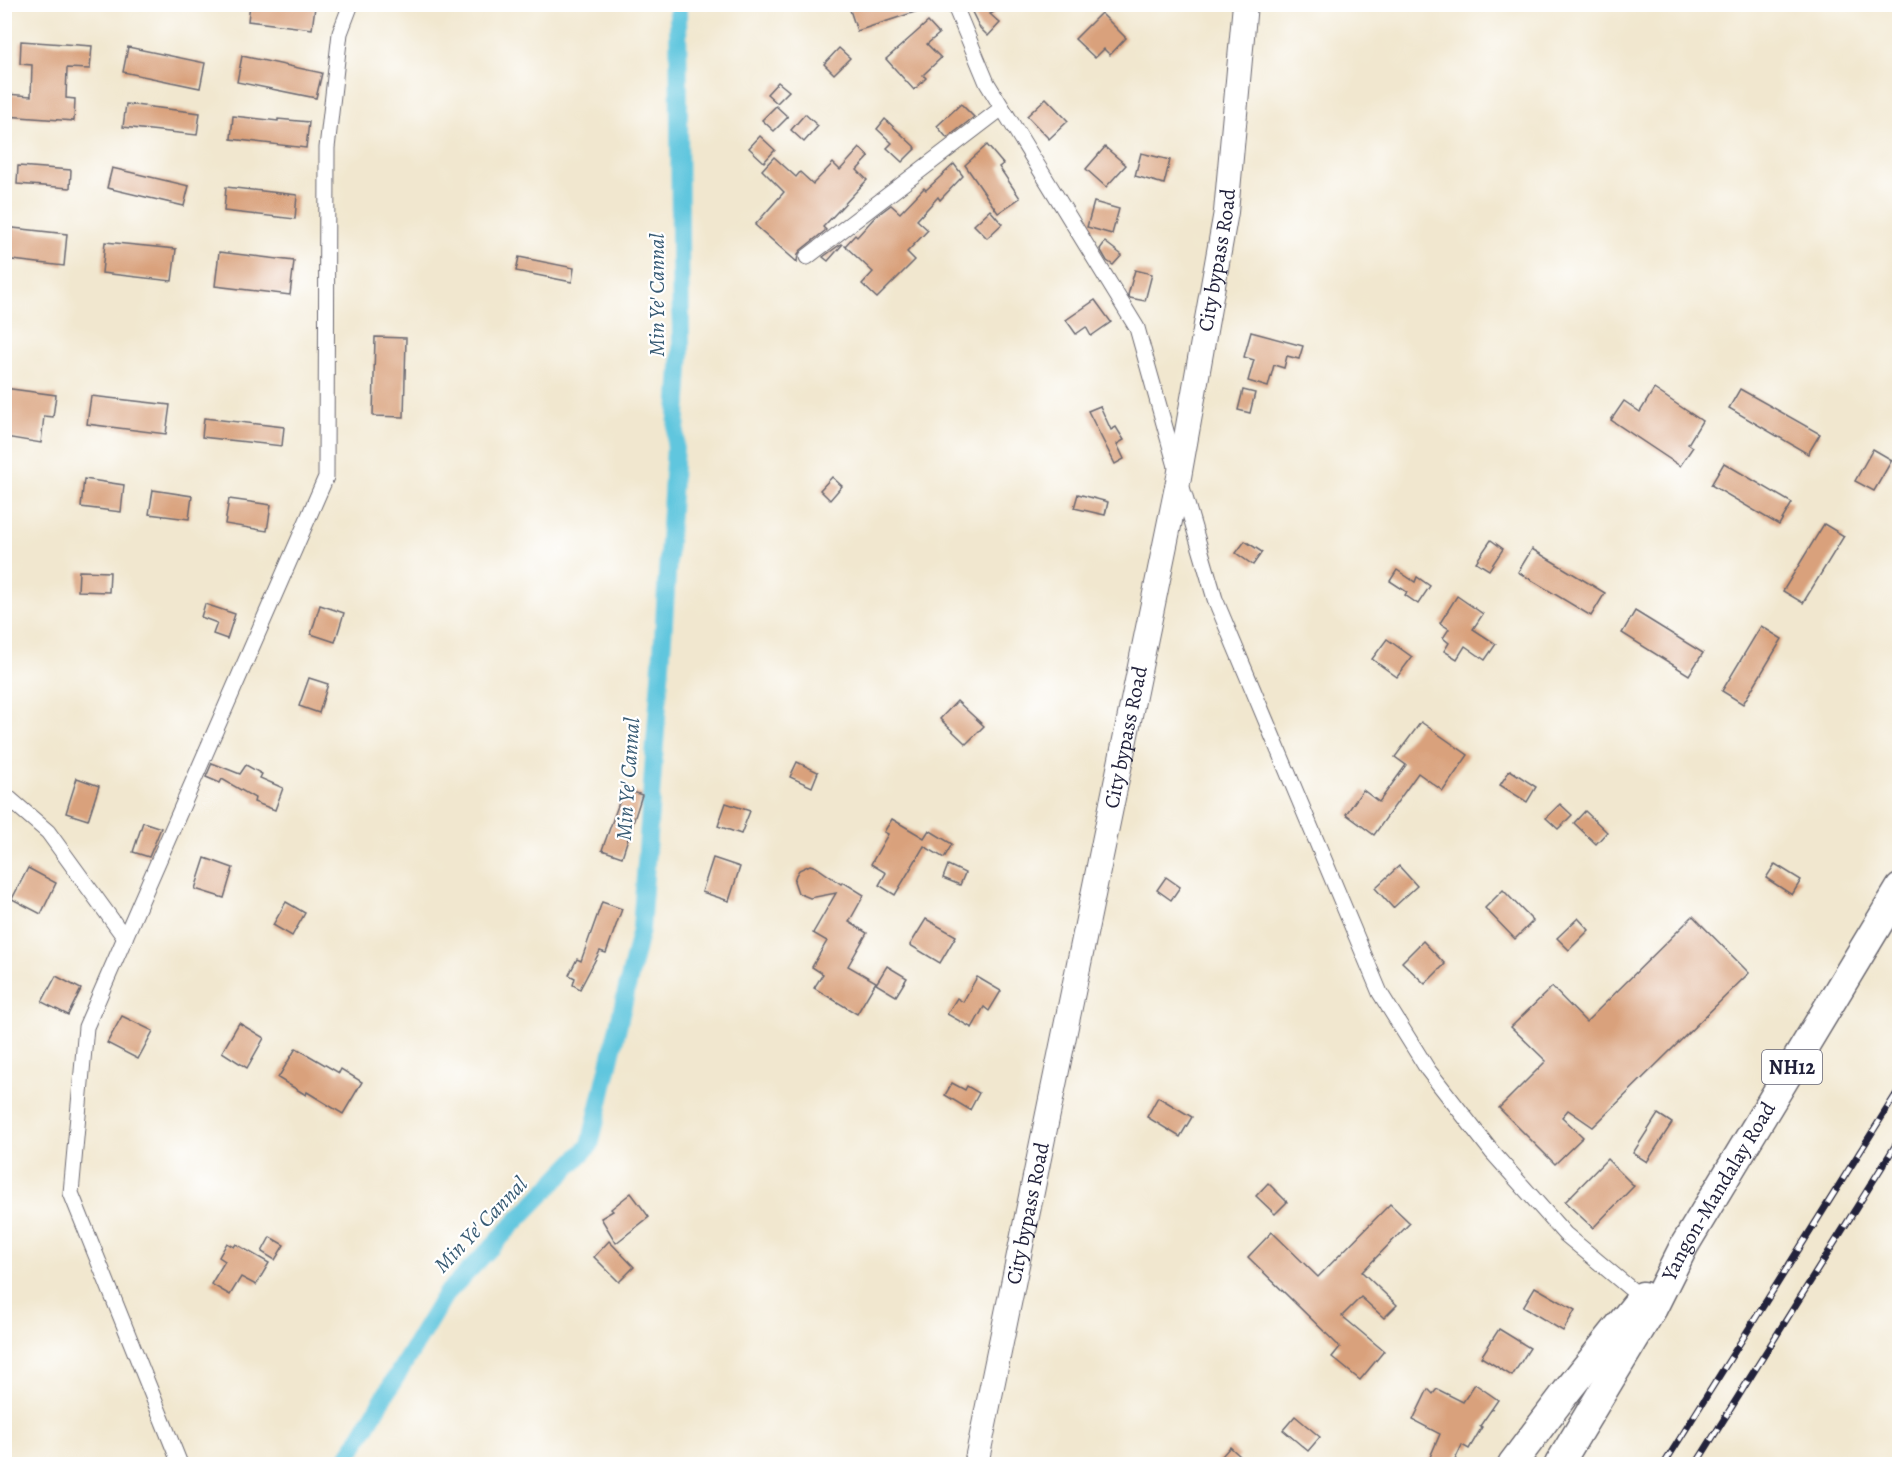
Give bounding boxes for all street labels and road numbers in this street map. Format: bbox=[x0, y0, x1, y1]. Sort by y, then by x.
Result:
street label: City bypass Road bbox=[1191, 187, 1242, 334]
street label: City bypass Road bbox=[1097, 663, 1154, 811]
road number: NH12 bbox=[1762, 1050, 1822, 1084]
street label: Yangon-Mandalay Road bbox=[1655, 1096, 1782, 1286]
street label: City bypass Road bbox=[999, 1139, 1056, 1287]

